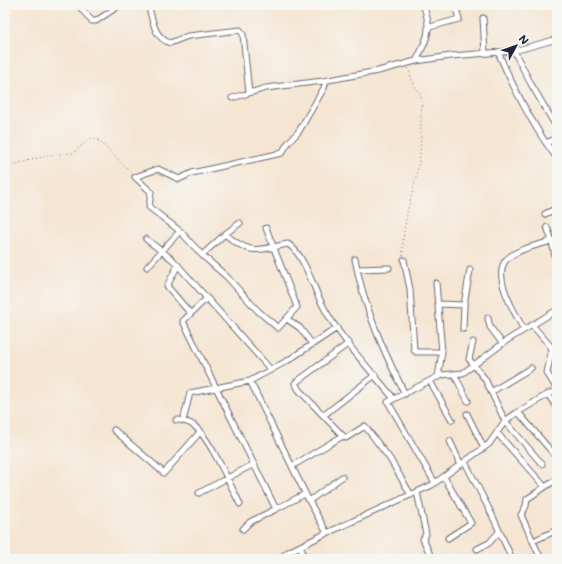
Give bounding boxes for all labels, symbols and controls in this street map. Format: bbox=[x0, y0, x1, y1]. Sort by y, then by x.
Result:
north arrow bbox=[496, 26, 536, 66]
text: N bbox=[516, 31, 532, 47]

